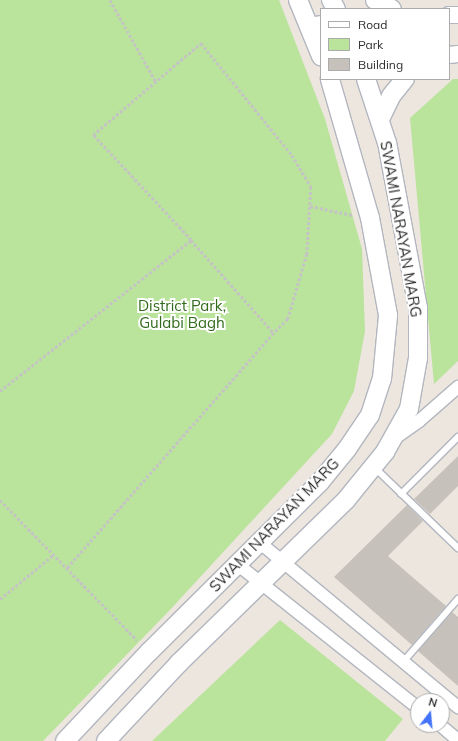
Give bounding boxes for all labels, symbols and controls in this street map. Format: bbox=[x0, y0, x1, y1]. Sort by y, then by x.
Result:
legend bbox=[320, 8, 450, 80]
text: Road bbox=[358, 17, 387, 32]
text: Park bbox=[358, 37, 383, 52]
text: Building bbox=[358, 57, 403, 72]
street label: SWAMI NARAYAN MARG bbox=[377, 139, 425, 319]
park label: District Park, Gulabi Bagh bbox=[138, 296, 226, 331]
street label: SWAMI NARAYAN MARG bbox=[205, 454, 343, 596]
north arrow bbox=[410, 693, 450, 733]
text: N bbox=[427, 695, 439, 710]

